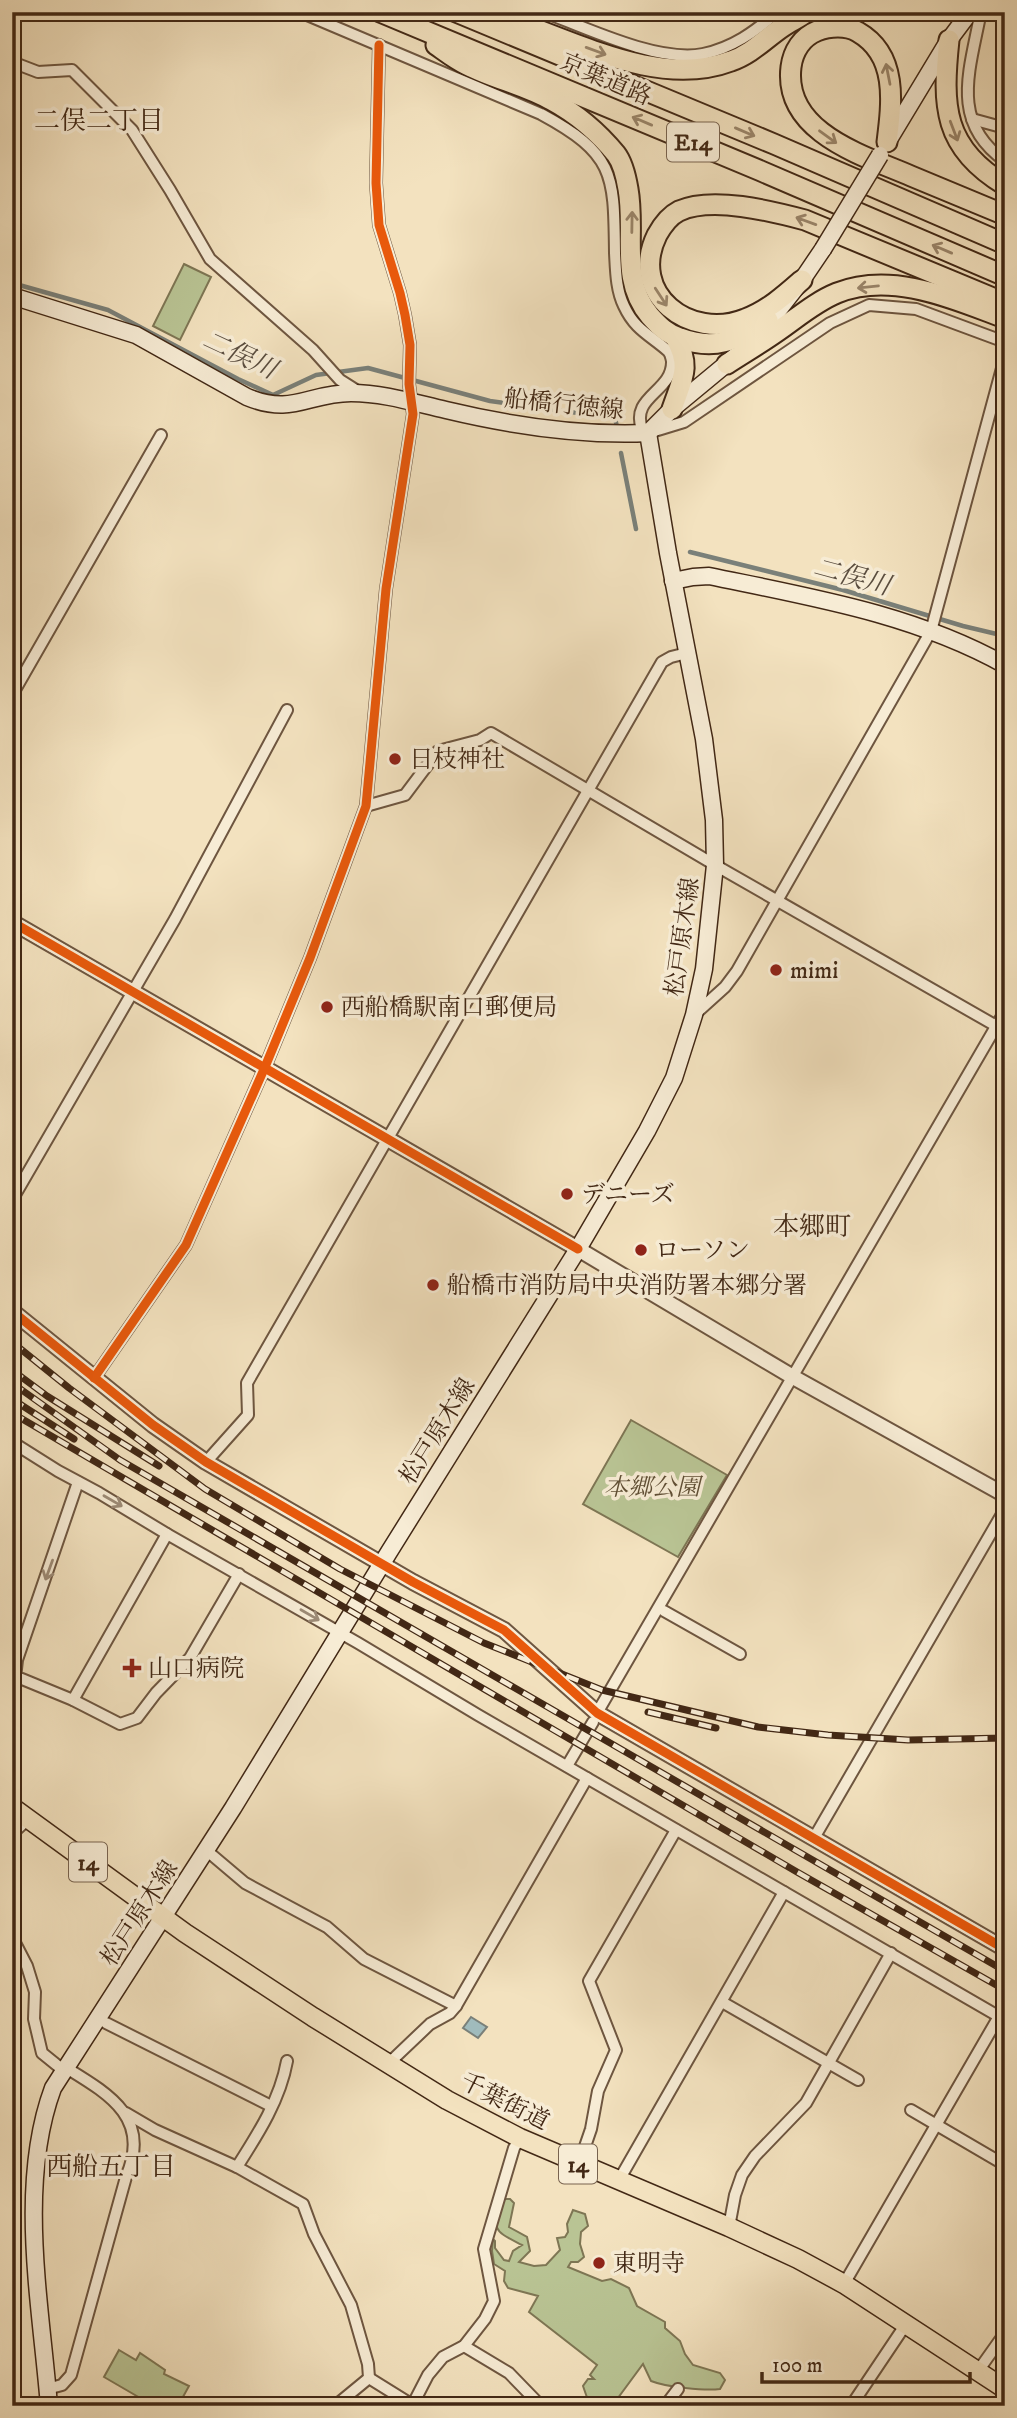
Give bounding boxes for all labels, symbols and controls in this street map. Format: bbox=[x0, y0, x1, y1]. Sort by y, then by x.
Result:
one-way arrow bbox=[584, 45, 606, 58]
street label: 京葉道路 bbox=[556, 47, 656, 112]
one-way arrow bbox=[880, 63, 894, 86]
district label: 二俣二丁目 bbox=[34, 105, 164, 138]
one-way arrow bbox=[632, 114, 654, 127]
one-way arrow bbox=[949, 120, 962, 141]
road number: E14 bbox=[667, 122, 719, 162]
one-way arrow bbox=[734, 126, 755, 139]
one-way arrow bbox=[818, 130, 837, 144]
one-way arrow bbox=[625, 211, 639, 234]
one-way arrow bbox=[795, 214, 817, 226]
one-way arrow bbox=[932, 241, 953, 254]
one-way arrow bbox=[857, 280, 880, 293]
one-way arrow bbox=[654, 287, 669, 306]
water label: 二俣川 bbox=[197, 324, 284, 388]
street label: 船橋行徳線 bbox=[503, 384, 625, 426]
water label: 二俣川 bbox=[810, 551, 896, 604]
place label: 日枝神社 bbox=[409, 745, 505, 775]
marker: 日枝神社 bbox=[387, 751, 403, 767]
street label: 松戸原木線 bbox=[660, 876, 706, 999]
place label: mimi bbox=[790, 956, 838, 986]
marker: mimi bbox=[768, 962, 784, 978]
place label: 西船橋駅南口郵便局 bbox=[341, 993, 557, 1023]
marker: 西船橋駅南口郵便局 bbox=[319, 999, 335, 1015]
place label: デニーズ bbox=[581, 1180, 675, 1210]
marker: デニーズ bbox=[559, 1186, 575, 1202]
district label: 本郷町 bbox=[773, 1211, 851, 1244]
place label: ローソン bbox=[655, 1236, 750, 1266]
marker: ローソン bbox=[633, 1242, 649, 1258]
place label: 船橋市消防局中央消防署本郷分署 bbox=[447, 1271, 807, 1301]
marker: 船橋市消防局中央消防署本郷分署 bbox=[425, 1277, 441, 1293]
street label: 松戸原木線 bbox=[393, 1373, 482, 1490]
park label: 本郷公園 bbox=[604, 1473, 704, 1503]
one-way arrow bbox=[103, 1494, 123, 1508]
one-way arrow bbox=[42, 1559, 54, 1581]
one-way arrow bbox=[299, 1609, 320, 1622]
place label: 山口病院 bbox=[148, 1654, 244, 1684]
marker: 山口病院 bbox=[122, 1658, 142, 1678]
road number: 14 bbox=[69, 1842, 107, 1882]
street label: 松戸原木線 bbox=[95, 1855, 185, 1972]
street label: 千葉街道 bbox=[455, 2067, 554, 2137]
road number: 14 bbox=[559, 2144, 597, 2184]
district label: 西船五丁目 bbox=[46, 2151, 176, 2184]
place label: 東明寺 bbox=[613, 2249, 685, 2279]
marker: 東明寺 bbox=[591, 2255, 607, 2271]
scale bar bbox=[762, 2341, 970, 2385]
text: 100 m bbox=[772, 2353, 823, 2379]

